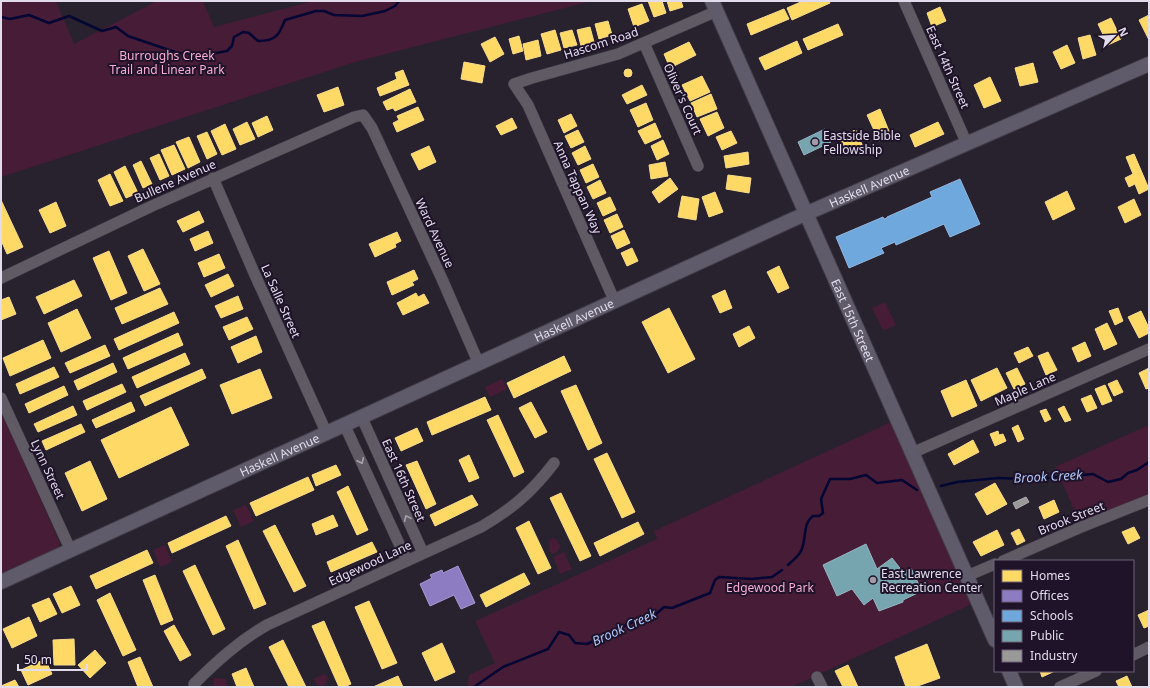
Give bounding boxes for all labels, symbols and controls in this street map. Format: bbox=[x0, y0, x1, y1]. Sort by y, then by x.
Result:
north arrow bbox=[1094, 16, 1134, 56]
street label: Hascom Road bbox=[561, 23, 641, 63]
street label: East 14th Street bbox=[922, 23, 974, 112]
text: N bbox=[1115, 25, 1132, 39]
park label: Burroughs Creek Trail and Linear Park bbox=[109, 47, 225, 78]
street label: Oliver's Court bbox=[660, 61, 707, 138]
place label: Eastside Bible Fellowship bbox=[823, 127, 901, 158]
marker: Eastside Bible Fellowship bbox=[810, 137, 820, 147]
street label: Anna Tappan Way bbox=[550, 138, 607, 237]
street label: Bullene Avenue bbox=[132, 155, 219, 207]
street label: Haskell Avenue bbox=[826, 161, 912, 211]
street label: Ward Avenue bbox=[411, 195, 459, 271]
street label: La Salle Street bbox=[257, 261, 305, 341]
street label: East 15th Street bbox=[828, 276, 879, 365]
street label: Haskell Avenue bbox=[531, 294, 617, 345]
street label: Maple Lane bbox=[992, 368, 1058, 410]
street label: Haskell Avenue bbox=[237, 429, 322, 480]
street label: Lynn Street bbox=[27, 436, 69, 502]
street label: East 16th Street bbox=[378, 436, 430, 525]
one-way arrow bbox=[356, 457, 364, 465]
water label: Brook Creek bbox=[1013, 465, 1084, 487]
street label: Brook Street bbox=[1035, 497, 1107, 539]
one-way arrow bbox=[404, 514, 412, 522]
street label: Edgewood Lane bbox=[326, 536, 414, 590]
legend bbox=[994, 560, 1134, 672]
place label: East Lawrence Recreation Center bbox=[881, 565, 982, 596]
text: Homes bbox=[1030, 567, 1070, 584]
marker: East Lawrence Recreation Center bbox=[868, 575, 878, 585]
park label: Edgewood Park bbox=[726, 579, 814, 596]
text: Offices bbox=[1030, 587, 1069, 604]
water label: Brook Creek bbox=[589, 604, 660, 650]
text: Schools bbox=[1030, 607, 1073, 624]
text: Public bbox=[1030, 627, 1064, 644]
scale bar bbox=[18, 646, 87, 672]
text: Industry bbox=[1030, 647, 1078, 664]
text: 50 m bbox=[24, 651, 52, 668]

